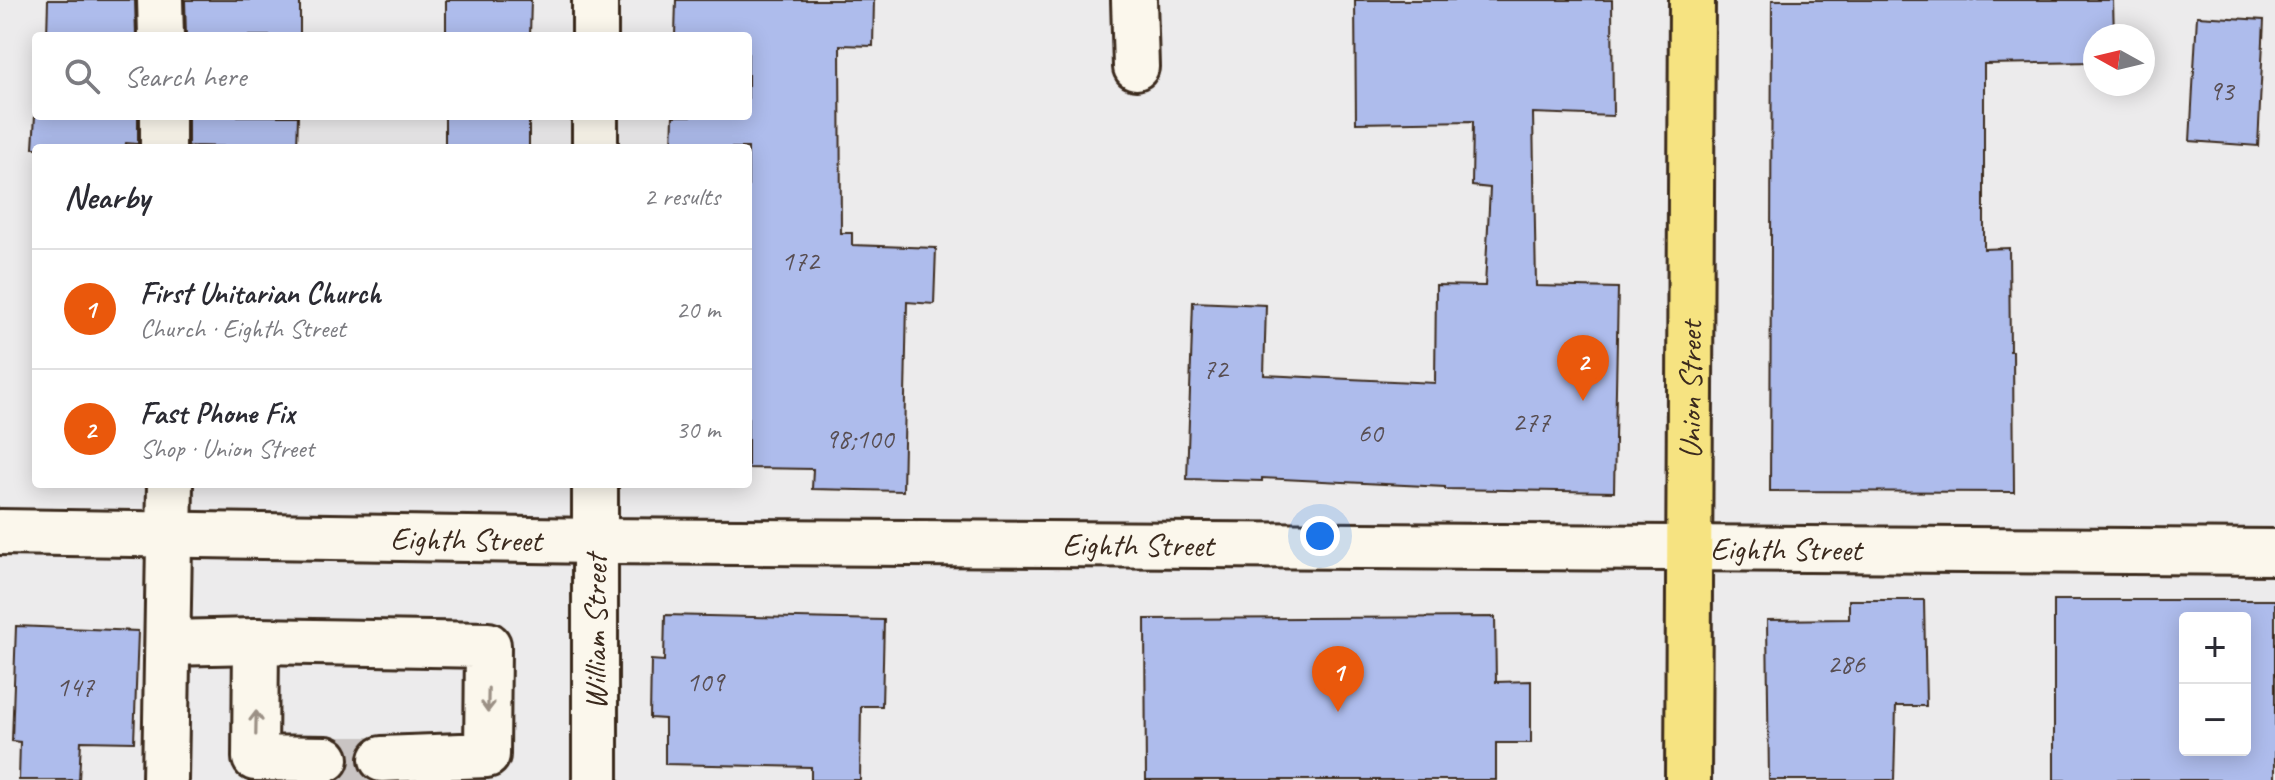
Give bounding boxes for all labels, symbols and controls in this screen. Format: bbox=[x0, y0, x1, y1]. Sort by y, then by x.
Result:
north arrow bbox=[2083, 24, 2155, 96]
search box bbox=[32, 32, 752, 120]
icon: search bbox=[60, 54, 104, 98]
text: Search here bbox=[124, 57, 246, 95]
house number: 93 bbox=[2208, 73, 2236, 108]
text: Nearby bbox=[64, 175, 150, 218]
text: 2 results bbox=[644, 180, 720, 213]
house number: 172 bbox=[781, 243, 821, 278]
text: First Unitarian Church bbox=[140, 274, 381, 312]
text: 1 bbox=[84, 293, 96, 326]
text: 20 m bbox=[676, 293, 720, 326]
text: Church · Eighth Street bbox=[140, 312, 345, 345]
street label: Union Street bbox=[1669, 317, 1711, 459]
pin: 2 bbox=[1557, 335, 1609, 401]
house number: 72 bbox=[1202, 351, 1230, 386]
text: Fast Phone Fix bbox=[140, 394, 295, 432]
house number: 277 bbox=[1512, 404, 1551, 439]
text: 2 bbox=[84, 413, 96, 446]
text: 30 m bbox=[676, 413, 720, 446]
house number: 60 bbox=[1357, 415, 1385, 450]
house number: 98;100 bbox=[825, 421, 896, 456]
text: Shop · Union Street bbox=[140, 432, 314, 465]
your location bbox=[1300, 516, 1340, 556]
street label: Eighth Street bbox=[390, 517, 545, 561]
street label: Eighth Street bbox=[1062, 524, 1217, 566]
street label: Eighth Street bbox=[1710, 528, 1865, 570]
street label: William Street bbox=[575, 550, 616, 710]
map controls bbox=[2179, 612, 2251, 756]
button: + bbox=[2179, 612, 2251, 684]
pin: 1 bbox=[1312, 646, 1364, 712]
house number: 286 bbox=[1827, 646, 1866, 681]
house number: 109 bbox=[686, 664, 726, 699]
house number: 147 bbox=[56, 669, 95, 704]
button: − bbox=[2179, 684, 2251, 756]
one-way arrow bbox=[480, 686, 496, 713]
one-way arrow bbox=[248, 710, 263, 737]

